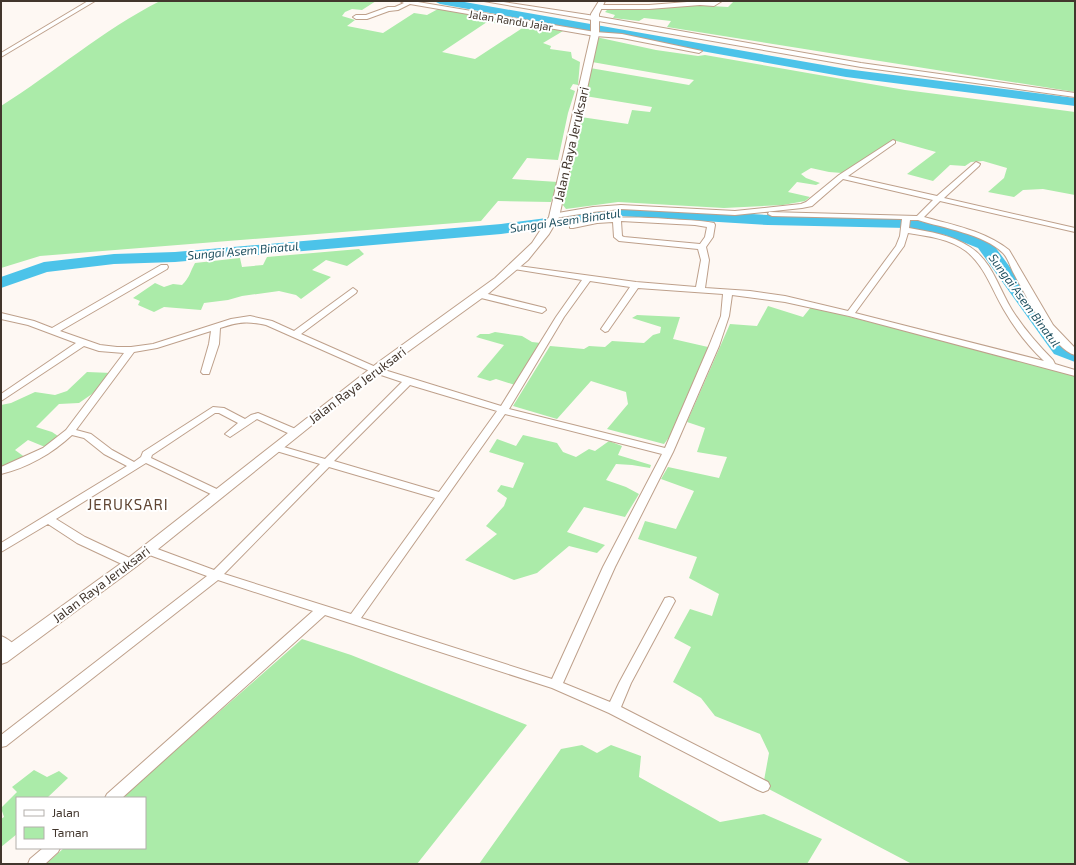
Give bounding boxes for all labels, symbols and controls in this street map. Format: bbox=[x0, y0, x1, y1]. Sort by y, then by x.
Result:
street label: Jalan Randu Jajar bbox=[468, 7, 555, 34]
street label: Jalan Raya Jeruksari bbox=[550, 85, 592, 203]
water label: Sungai Asem Binatul bbox=[509, 205, 621, 235]
water label: Sungai Asem Binatul bbox=[187, 238, 299, 262]
water label: Sungai Asem Binatul bbox=[987, 251, 1063, 349]
street label: Jalan Raya Jeruksari bbox=[305, 343, 409, 427]
district label: JERUKSARI bbox=[87, 495, 169, 513]
street label: Jalan Raya Jeruksari bbox=[49, 542, 153, 626]
legend bbox=[16, 797, 146, 849]
text: Jalan bbox=[52, 805, 80, 819]
text: Taman bbox=[52, 825, 89, 839]

